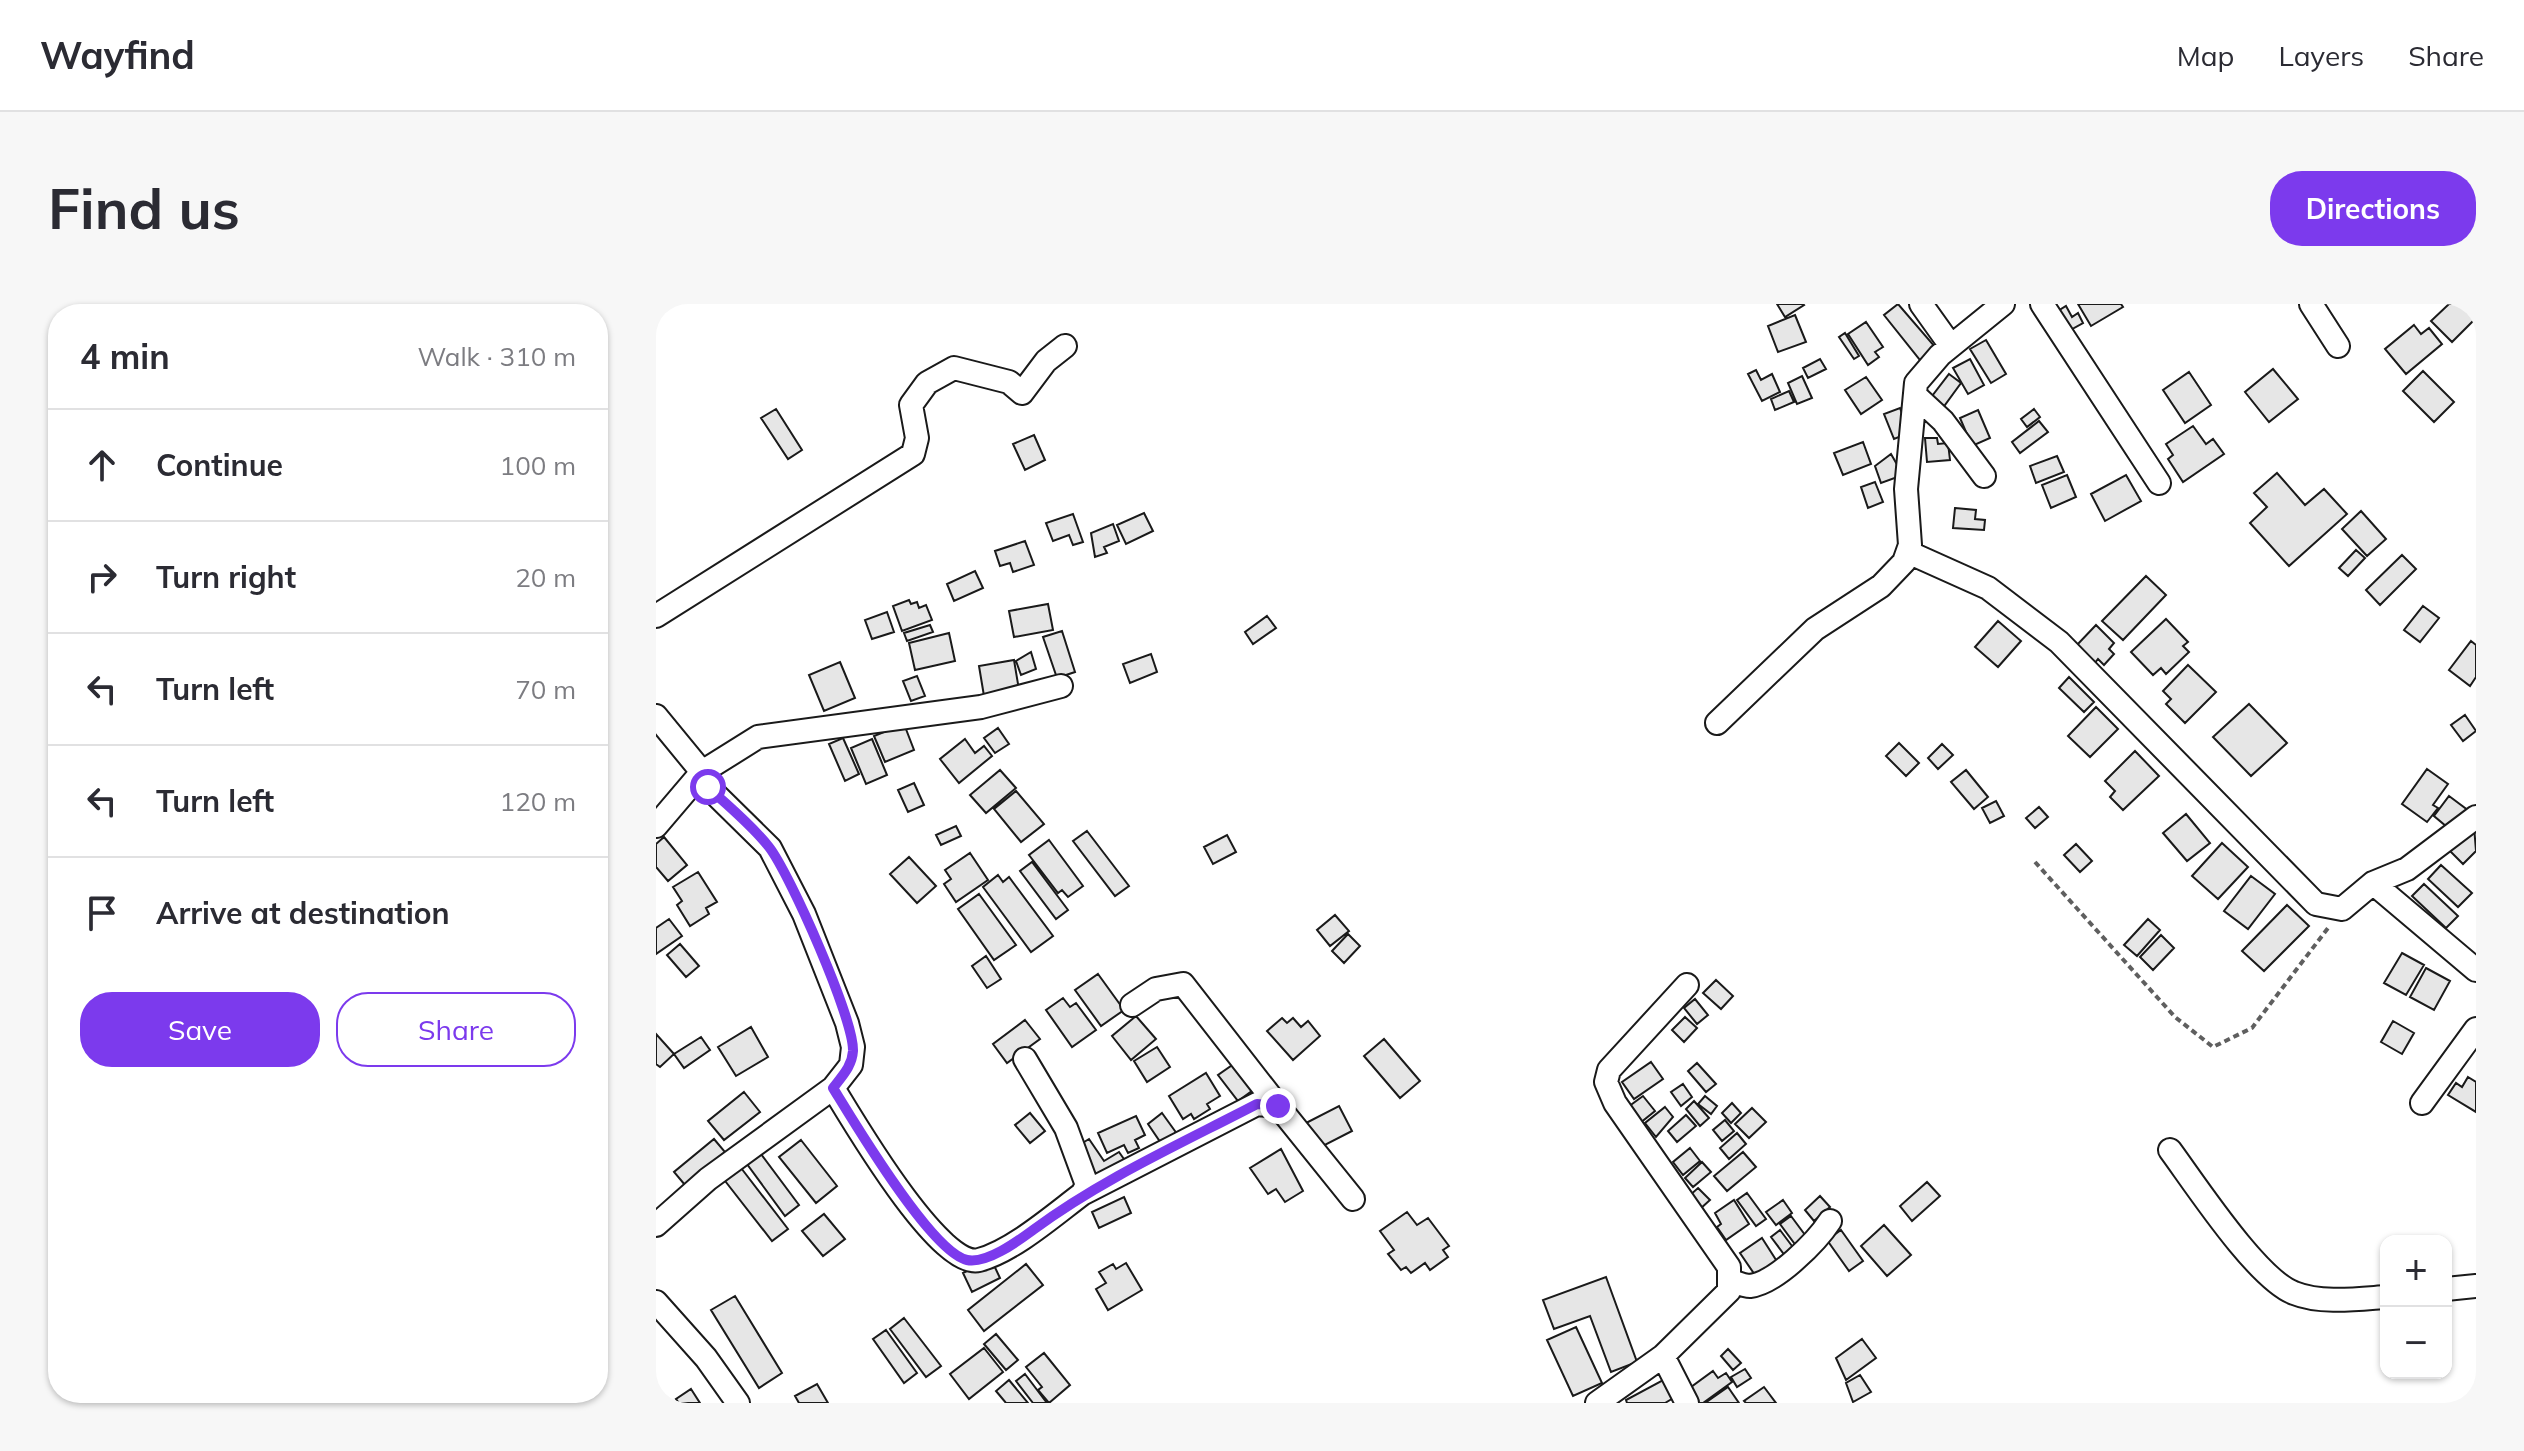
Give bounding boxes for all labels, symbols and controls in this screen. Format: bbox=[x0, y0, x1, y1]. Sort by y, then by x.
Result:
text: Wayfind bbox=[40, 31, 195, 79]
text: Map bbox=[2177, 38, 2234, 73]
text: Layers bbox=[2278, 38, 2364, 73]
text: Share bbox=[2408, 38, 2484, 73]
button: Directions bbox=[2270, 171, 2476, 246]
text: Find us bbox=[48, 173, 240, 243]
text: 4 min bbox=[80, 335, 170, 378]
text: Walk · 310 m bbox=[417, 340, 576, 373]
icon: ahead bbox=[80, 443, 124, 487]
text: Continue bbox=[156, 446, 283, 484]
text: 100 m bbox=[500, 449, 576, 482]
icon: right bbox=[80, 555, 124, 599]
text: Turn right bbox=[156, 558, 296, 596]
text: 20 m bbox=[515, 561, 576, 594]
icon: left bbox=[80, 667, 124, 711]
text: Turn left bbox=[156, 670, 274, 708]
text: 70 m bbox=[515, 673, 576, 706]
route start bbox=[690, 769, 726, 805]
icon: left bbox=[80, 779, 124, 823]
text: Turn left bbox=[156, 782, 274, 820]
text: 120 m bbox=[500, 785, 576, 818]
icon: arrive bbox=[80, 891, 124, 935]
text: Arrive at destination bbox=[156, 894, 450, 932]
button: Save bbox=[80, 992, 320, 1067]
button: Share bbox=[336, 992, 576, 1067]
route end bbox=[1260, 1088, 1296, 1124]
map controls bbox=[2380, 1235, 2452, 1379]
button: + bbox=[2380, 1235, 2452, 1307]
button: − bbox=[2380, 1307, 2452, 1379]

